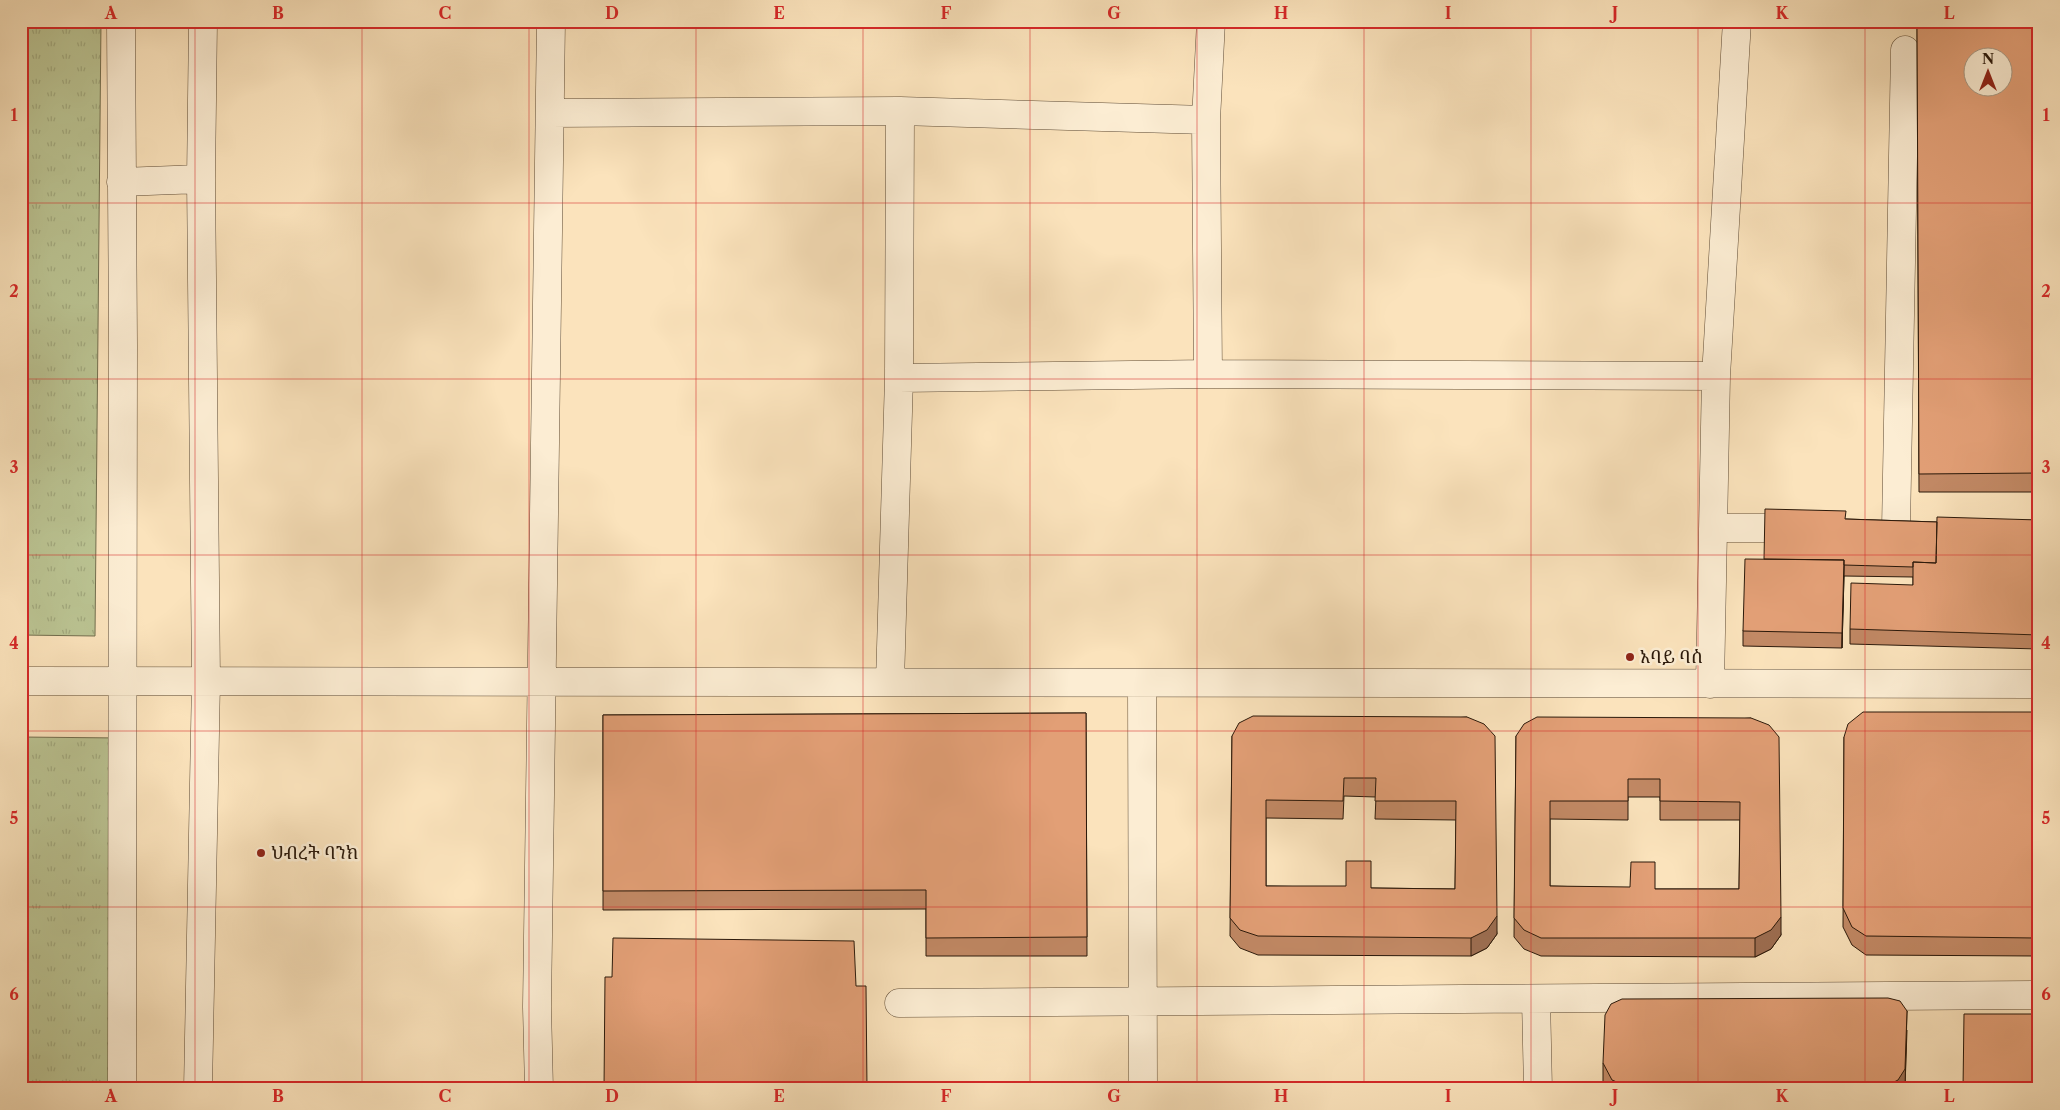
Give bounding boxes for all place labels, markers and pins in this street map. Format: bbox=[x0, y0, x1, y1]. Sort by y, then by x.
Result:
place label: አባይ ባስ bbox=[1640, 646, 1703, 668]
marker: አባይ ባስ bbox=[1624, 651, 1636, 663]
place label: ህብረት ባንክ bbox=[271, 842, 358, 864]
marker: ህብረት ባንክ bbox=[255, 847, 267, 859]

